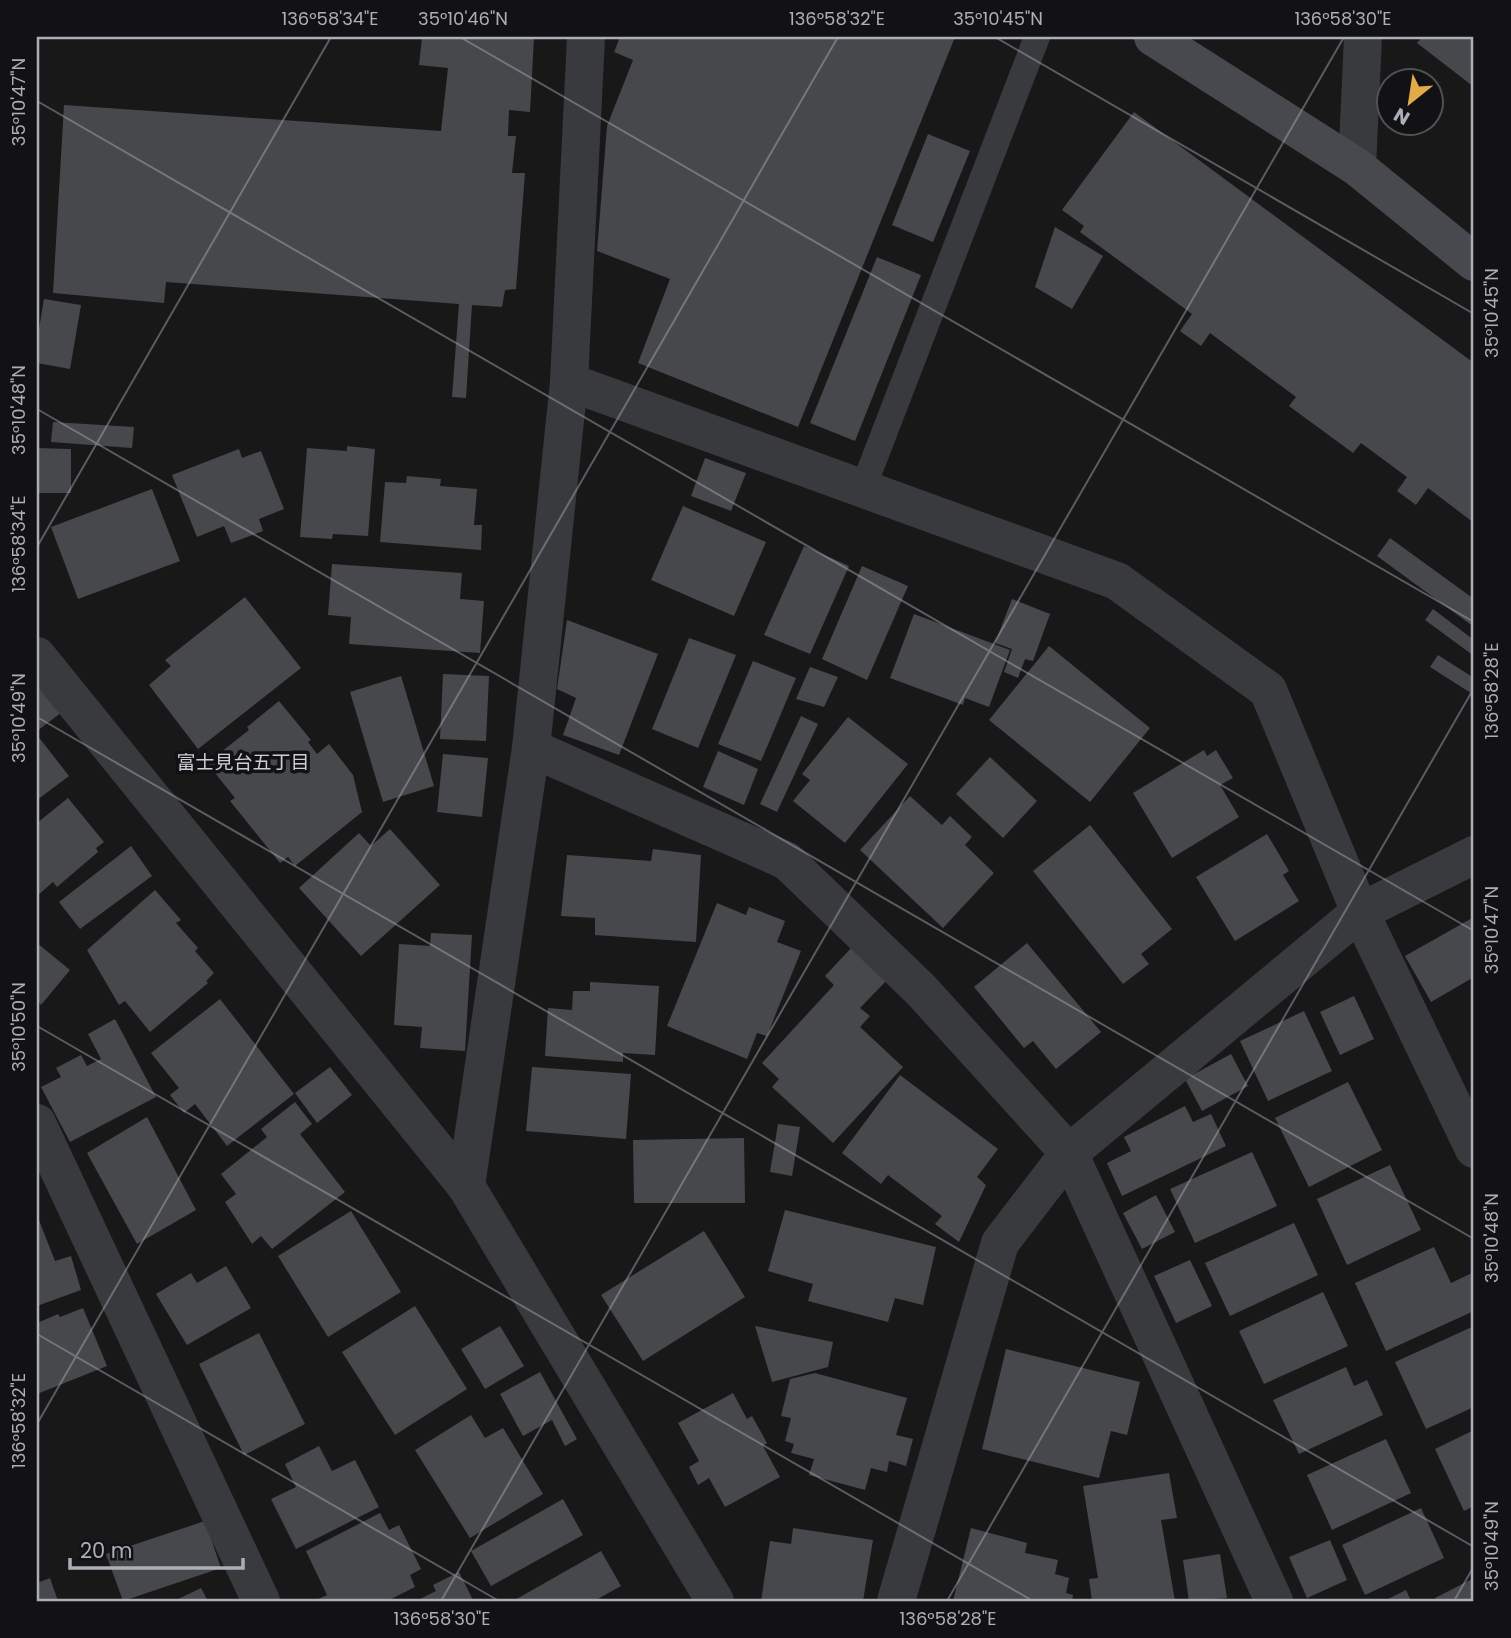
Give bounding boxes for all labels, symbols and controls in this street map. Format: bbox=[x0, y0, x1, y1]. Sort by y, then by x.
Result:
text: 136°58'34"E bbox=[281, 6, 379, 31]
text: 35°10'46"N bbox=[418, 6, 508, 31]
text: 136°58'32"E bbox=[789, 6, 885, 31]
text: 35°10'45"N bbox=[953, 6, 1043, 31]
text: 136°58'30"E bbox=[1294, 6, 1392, 31]
text: 35°10'47"N bbox=[6, 58, 31, 146]
north arrow bbox=[1374, 66, 1444, 136]
text: N bbox=[1389, 101, 1415, 132]
text: 35°10'45"N bbox=[1479, 268, 1504, 358]
text: 35°10'48"N bbox=[6, 365, 31, 455]
text: 136°58'34"E bbox=[6, 495, 31, 593]
text: 136°58'28"E bbox=[1479, 643, 1504, 739]
text: 35°10'49"N bbox=[6, 673, 31, 763]
district label: 富士見台五丁目 bbox=[176, 749, 310, 776]
text: 35°10'47"N bbox=[1479, 886, 1504, 974]
text: 35°10'50"N bbox=[6, 982, 31, 1072]
text: 35°10'48"N bbox=[1479, 1193, 1504, 1283]
text: 136°58'32"E bbox=[6, 1373, 31, 1469]
text: 35°10'49"N bbox=[1479, 1501, 1504, 1591]
scale bar bbox=[70, 1526, 243, 1570]
text: 20 m bbox=[80, 1536, 133, 1565]
text: 136°58'30"E bbox=[393, 1606, 491, 1631]
text: 136°58'28"E bbox=[900, 1606, 996, 1631]

